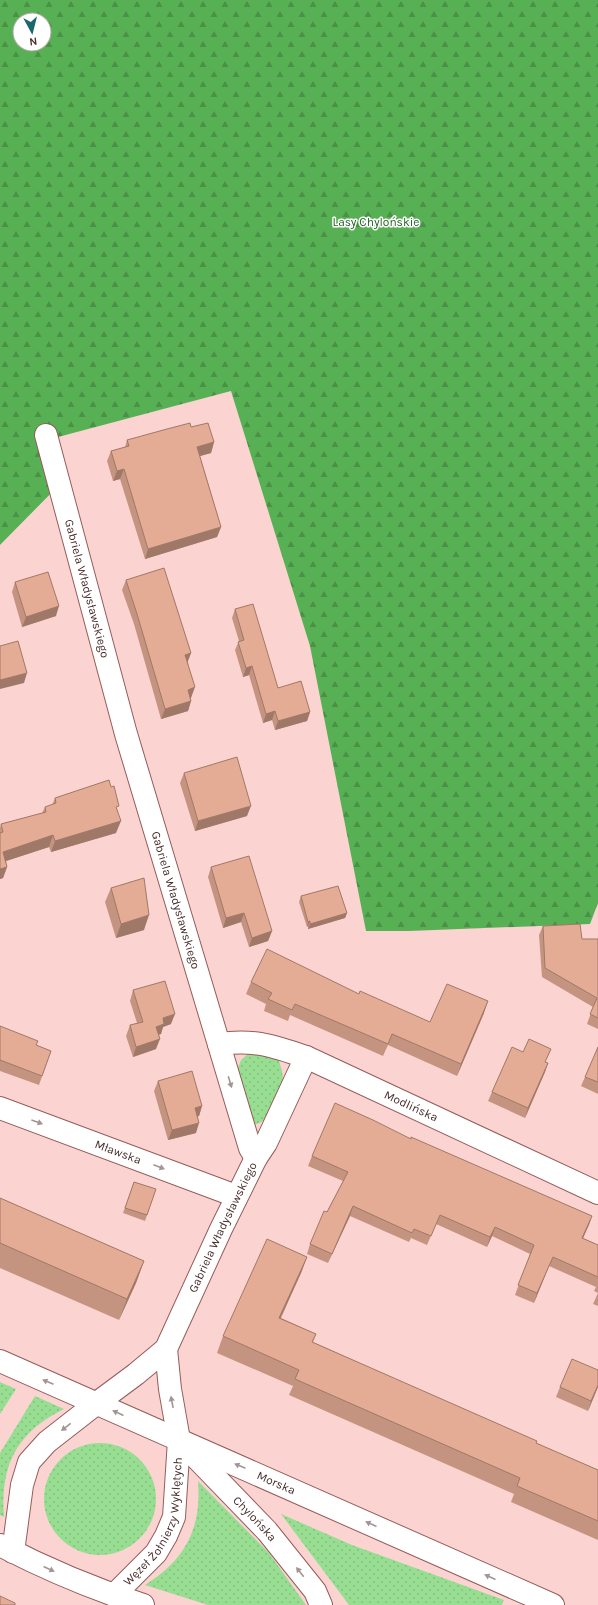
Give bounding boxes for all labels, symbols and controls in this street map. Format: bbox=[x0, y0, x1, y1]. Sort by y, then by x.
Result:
north arrow bbox=[12, 12, 52, 52]
text: N bbox=[28, 34, 38, 48]
park label: Lasy Chylońskie bbox=[333, 215, 419, 229]
street label: Gabriela Władysławskiego bbox=[62, 518, 112, 659]
street label: Gabriela Władysławskiego bbox=[149, 830, 203, 971]
one-way arrow bbox=[227, 1076, 233, 1088]
street label: Modlińska bbox=[382, 1087, 440, 1125]
one-way arrow bbox=[31, 1119, 43, 1125]
street label: Mławska bbox=[93, 1137, 143, 1167]
street label: Gabriela Władysławskiego bbox=[186, 1160, 260, 1295]
one-way arrow bbox=[153, 1164, 165, 1170]
one-way arrow bbox=[42, 1379, 53, 1385]
one-way arrow bbox=[169, 1396, 175, 1408]
one-way arrow bbox=[113, 1410, 124, 1416]
one-way arrow bbox=[60, 1423, 71, 1431]
street label: Węzeł Żołnierzy Wyklętych bbox=[121, 1457, 185, 1588]
one-way arrow bbox=[233, 1463, 245, 1469]
street label: Morska bbox=[255, 1468, 298, 1498]
street label: Chylońska bbox=[230, 1493, 280, 1544]
one-way arrow bbox=[365, 1521, 377, 1527]
one-way arrow bbox=[43, 1566, 55, 1572]
one-way arrow bbox=[296, 1567, 304, 1578]
one-way arrow bbox=[485, 1574, 496, 1580]

